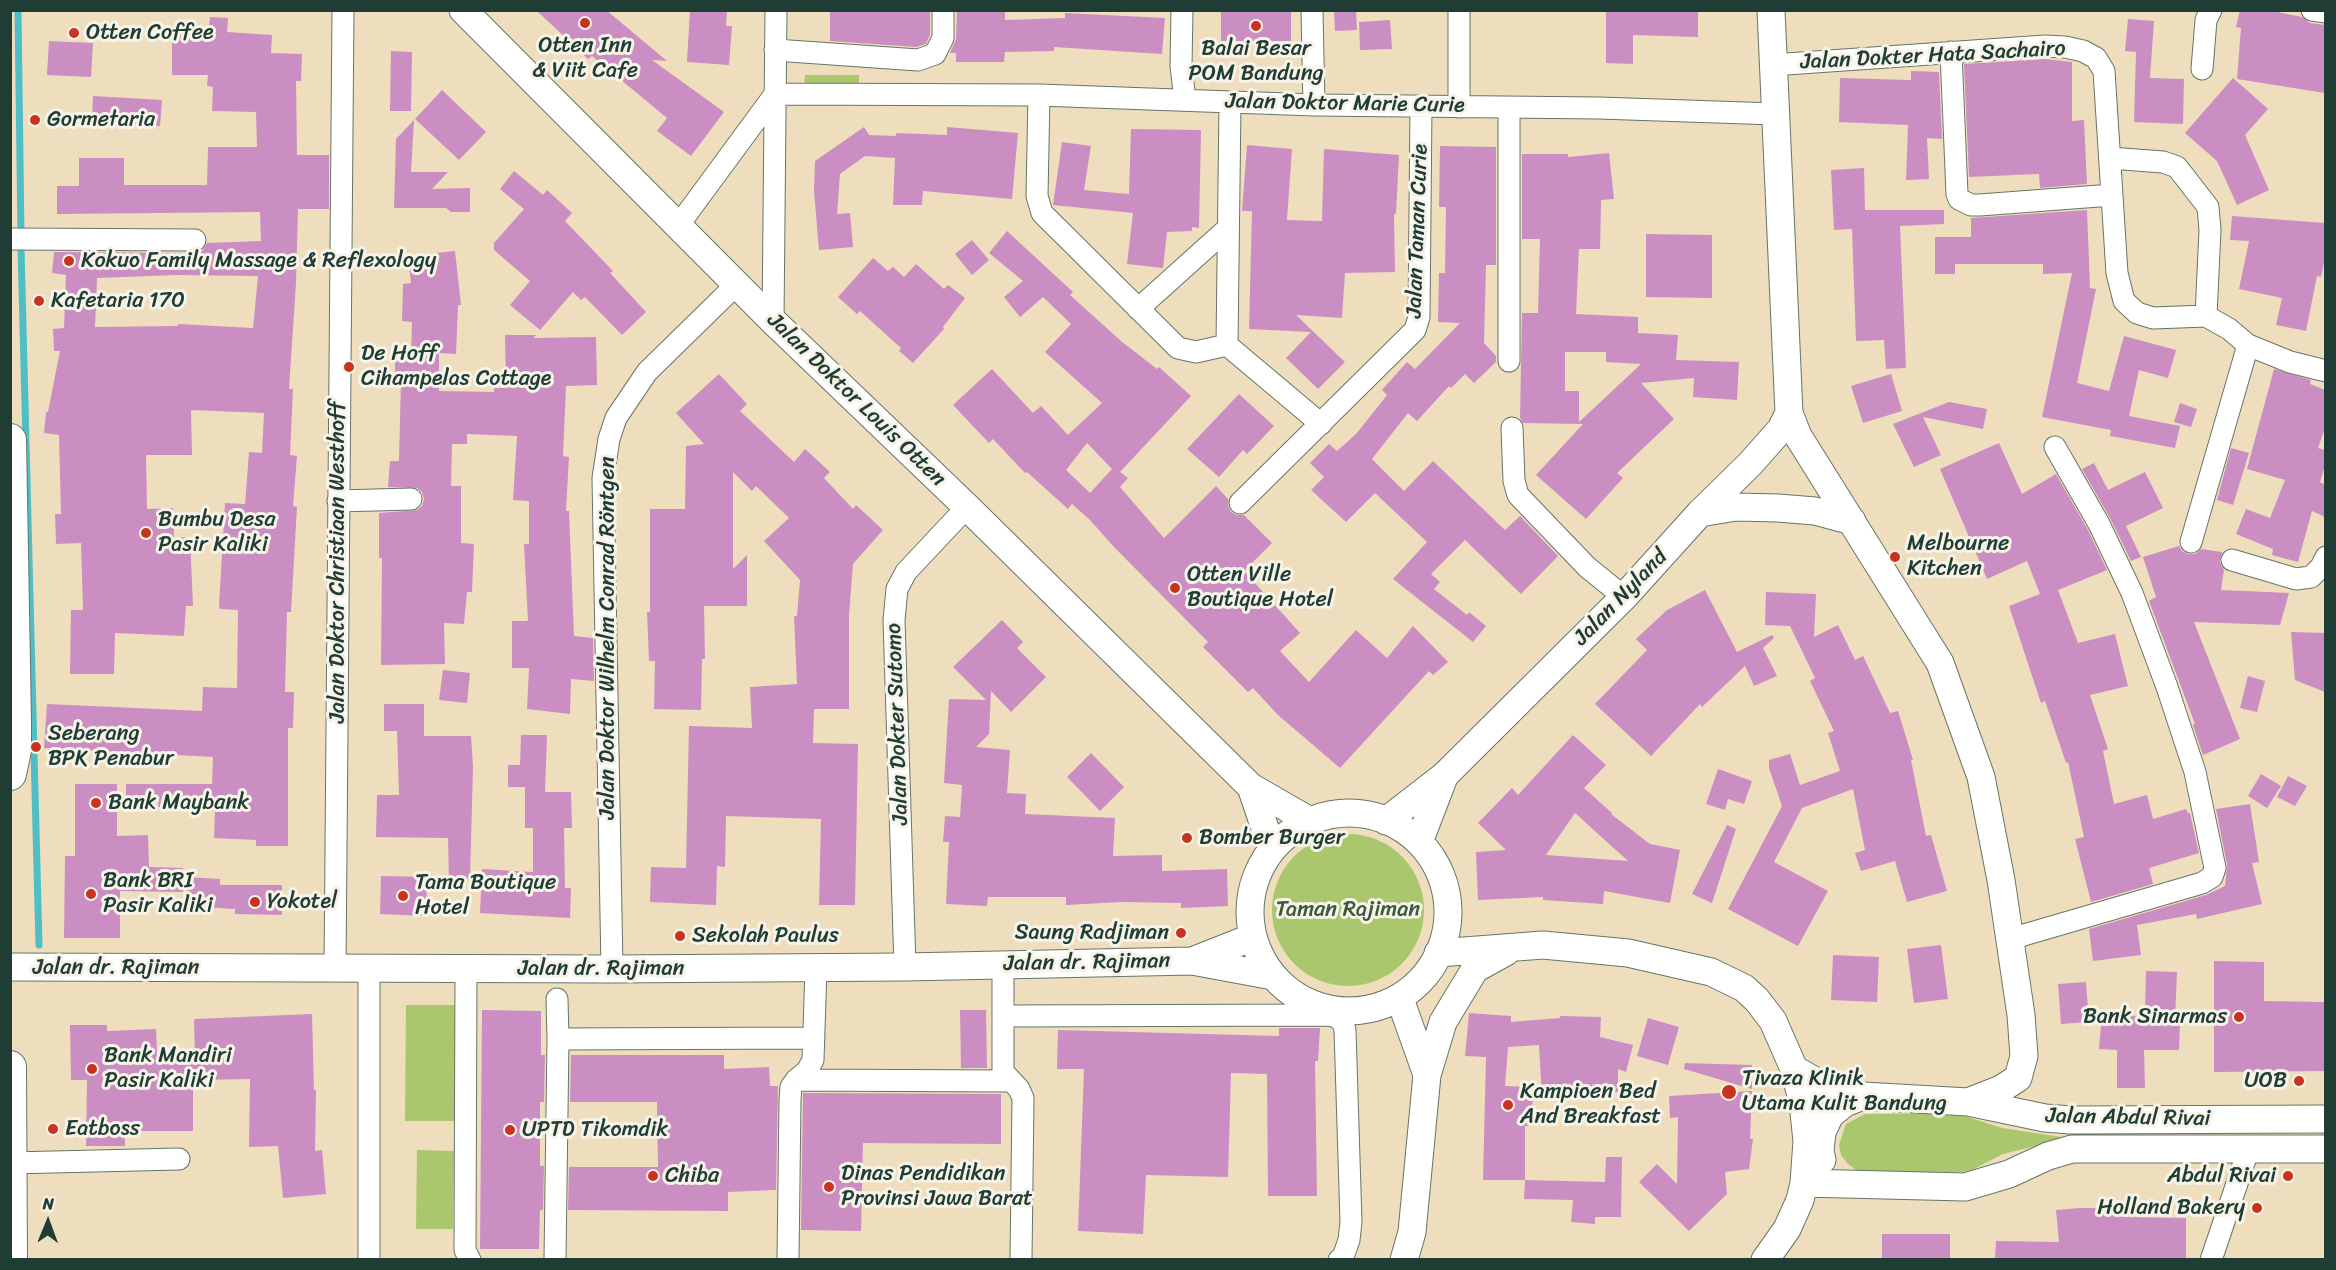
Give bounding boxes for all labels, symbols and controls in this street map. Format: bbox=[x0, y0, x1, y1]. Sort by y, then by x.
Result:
marker: Otten Inn & Viit Cafe bbox=[578, 16, 592, 30]
marker: Balai Besar POM Bandung bbox=[1249, 19, 1263, 33]
place label: Otten Coffee bbox=[86, 20, 214, 46]
marker: Otten Coffee bbox=[67, 26, 81, 40]
place label: Otten Inn & Viit Cafe bbox=[532, 33, 638, 84]
place label: Balai Besar POM Bandung bbox=[1188, 36, 1324, 88]
street label: Jalan Dokter Hata Sachairo bbox=[1800, 36, 2066, 76]
street label: Jalan Doktor Marie Curie bbox=[1225, 89, 1465, 119]
place label: Gormetaria bbox=[47, 107, 155, 133]
marker: Gormetaria bbox=[28, 113, 42, 127]
street label: Jalan Taman Curie bbox=[1402, 143, 1434, 319]
place label: Kokuo Family Massage & Reflexology bbox=[81, 248, 436, 274]
marker: Kokuo Family Massage & Reflexology bbox=[62, 254, 76, 268]
place label: Kafetaria 170 bbox=[51, 288, 185, 314]
marker: Kafetaria 170 bbox=[32, 294, 46, 308]
street label: Jalan Doktor Louis Otten bbox=[761, 308, 951, 492]
place label: De Hoff Cihampelas Cottage bbox=[361, 341, 551, 392]
marker: De Hoff Cihampelas Cottage bbox=[342, 360, 356, 374]
street label: Jalan Doktor Christiaan Westhoff bbox=[325, 401, 351, 723]
street label: Jalan Doktor Wilhelm Conrad Röntgen bbox=[595, 456, 621, 820]
place label: Bumbu Desa Pasir Kaliki bbox=[158, 507, 275, 558]
marker: Bumbu Desa Pasir Kaliki bbox=[139, 526, 153, 540]
place label: Melbourne Kitchen bbox=[1907, 531, 2009, 582]
street label: Jalan Nyland bbox=[1569, 544, 1673, 652]
marker: Melbourne Kitchen bbox=[1888, 550, 1902, 564]
place label: Otten Ville Boutique Hotel bbox=[1187, 562, 1333, 614]
marker: Otten Ville Boutique Hotel bbox=[1168, 581, 1182, 595]
street label: Jalan Dokter Sutomo bbox=[881, 623, 915, 825]
place label: Seberang BPK Penabur bbox=[48, 721, 174, 772]
marker: Seberang BPK Penabur bbox=[29, 740, 43, 754]
place label: Bank Maybank bbox=[108, 790, 249, 816]
marker: Bank Maybank bbox=[89, 796, 103, 810]
place label: Bomber Burger bbox=[1199, 825, 1345, 851]
marker: Bomber Burger bbox=[1180, 831, 1194, 845]
place label: Bank BRI Pasir Kaliki bbox=[103, 868, 213, 920]
place label: Tama Boutique Hotel bbox=[415, 870, 556, 921]
marker: Bank BRI Pasir Kaliki bbox=[84, 887, 98, 901]
place label: Yokotel bbox=[267, 889, 337, 915]
marker: Tama Boutique Hotel bbox=[396, 889, 410, 903]
marker: Yokotel bbox=[248, 895, 262, 909]
park label: Taman Rajiman bbox=[1276, 897, 1420, 923]
place label: Saung Radjiman bbox=[1015, 920, 1169, 946]
place label: Sekolah Paulus bbox=[692, 923, 839, 949]
marker: Saung Radjiman bbox=[1174, 926, 1188, 940]
marker: Sekolah Paulus bbox=[673, 929, 687, 943]
street label: Jalan dr. Rajiman bbox=[1003, 948, 1171, 978]
street label: Jalan dr. Rajiman bbox=[33, 955, 199, 981]
street label: Jalan dr. Rajiman bbox=[518, 956, 684, 982]
place label: Bank Sinarmas bbox=[2083, 1004, 2227, 1030]
marker: Bank Sinarmas bbox=[2232, 1010, 2246, 1024]
place label: Bank Mandiri Pasir Kaliki bbox=[104, 1043, 232, 1094]
marker: Bank Mandiri Pasir Kaliki bbox=[85, 1062, 99, 1076]
place label: Tivaza Klinik Utama Kulit Bandung bbox=[1742, 1066, 1947, 1118]
place label: UOB bbox=[2244, 1068, 2287, 1094]
marker: UOB bbox=[2292, 1074, 2306, 1088]
place label: Kampioen Bed And Breakfast bbox=[1520, 1079, 1661, 1130]
marker: Tivaza Klinik Utama Kulit Bandung bbox=[1720, 1083, 1738, 1101]
marker: Kampioen Bed And Breakfast bbox=[1501, 1098, 1515, 1112]
street label: Jalan Abdul Rivai bbox=[2045, 1103, 2211, 1133]
place label: Eatboss bbox=[65, 1116, 140, 1142]
place label: UPTD Tikomdik bbox=[522, 1117, 668, 1143]
marker: Eatboss bbox=[46, 1122, 60, 1136]
marker: UPTD Tikomdik bbox=[503, 1123, 517, 1137]
place label: Dinas Pendidikan Provinsi Jawa Barat bbox=[841, 1161, 1033, 1212]
place label: Chiba bbox=[665, 1163, 719, 1189]
place label: Abdul Rivai bbox=[2167, 1163, 2276, 1189]
marker: Chiba bbox=[646, 1169, 660, 1183]
marker: Abdul Rivai bbox=[2281, 1169, 2295, 1183]
marker: Dinas Pendidikan Provinsi Jawa Barat bbox=[822, 1180, 836, 1194]
text: N bbox=[43, 1189, 54, 1218]
north arrow bbox=[18, 1192, 78, 1252]
place label: Holland Bakery bbox=[2097, 1195, 2245, 1221]
marker: Holland Bakery bbox=[2250, 1201, 2264, 1215]

